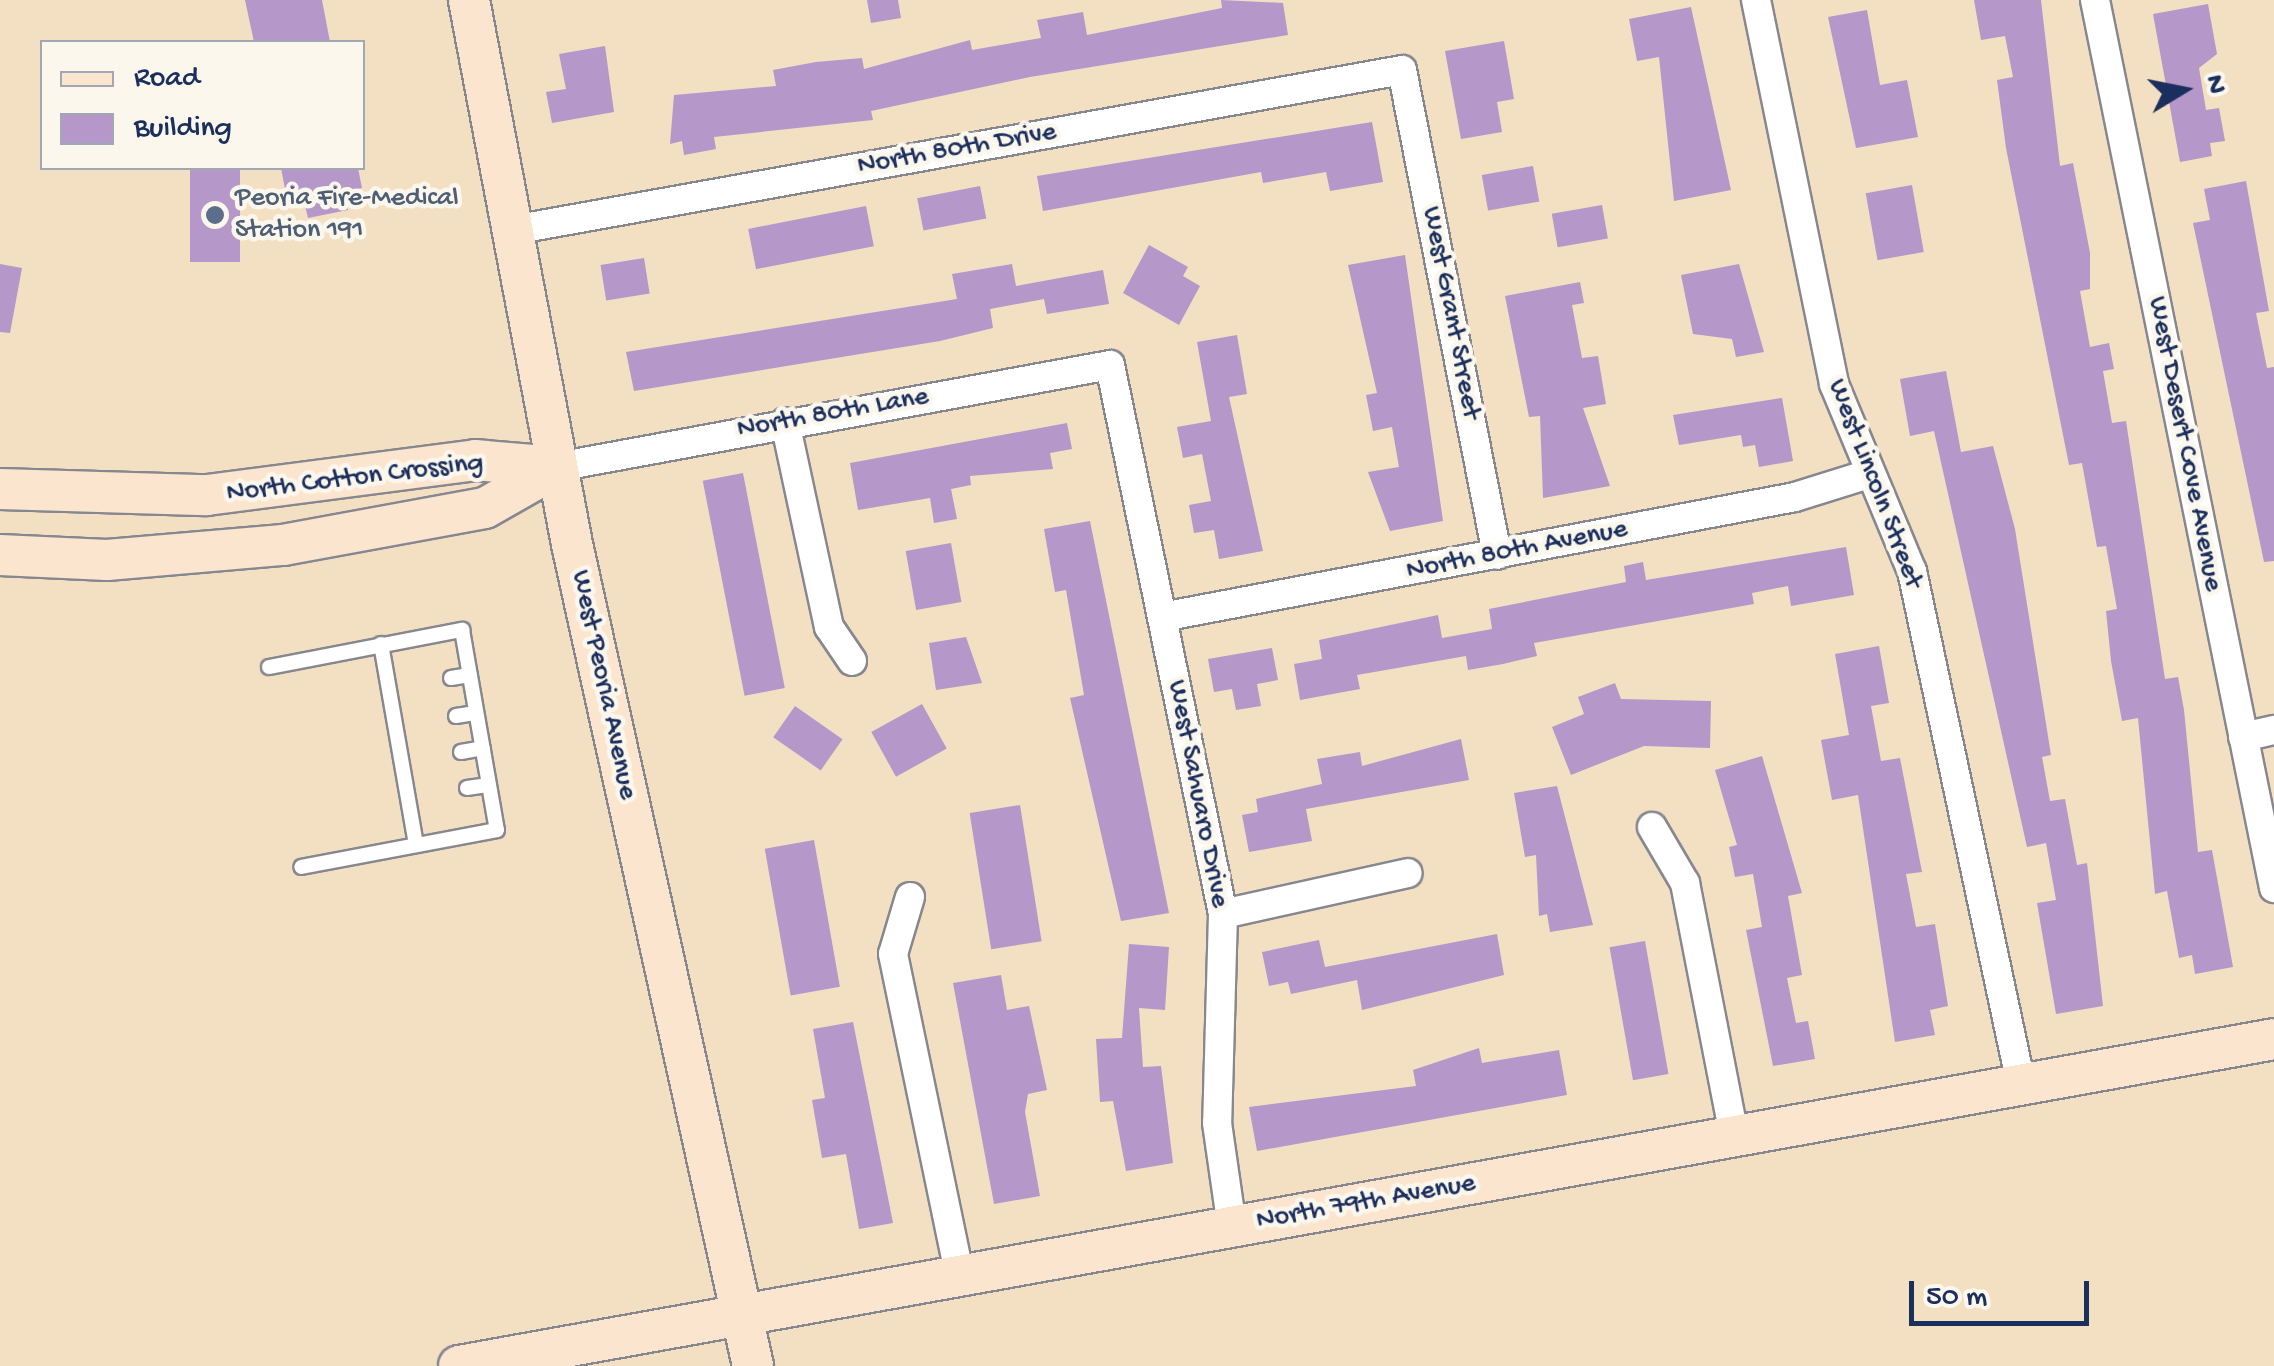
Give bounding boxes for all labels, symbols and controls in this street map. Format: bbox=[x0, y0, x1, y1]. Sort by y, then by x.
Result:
legend bbox=[40, 40, 365, 170]
north arrow bbox=[2134, 40, 2234, 140]
text: Road bbox=[134, 62, 200, 97]
text: N bbox=[2196, 73, 2232, 97]
text: Building bbox=[134, 112, 232, 147]
street label: North 80th Drive bbox=[855, 116, 1059, 184]
place label: Peoria Fire-Medical Station 191 bbox=[235, 182, 459, 248]
marker: Peoria Fire-Medical Station 191 bbox=[204, 204, 226, 226]
street label: West Grant Street bbox=[1413, 204, 1487, 422]
street label: West Desert Cove Avenue bbox=[2139, 294, 2229, 594]
street label: West Lincoln Street bbox=[1819, 375, 1929, 593]
street label: North 80th Lane bbox=[735, 381, 931, 447]
street label: North Cotton Crossing bbox=[225, 447, 485, 511]
street label: North 80th Avenue bbox=[1404, 513, 1630, 589]
street label: West Peoria Avenue bbox=[562, 567, 644, 803]
street label: West Sahuaro Drive bbox=[1158, 677, 1236, 911]
street label: North 79th Avenue bbox=[1254, 1167, 1478, 1239]
scale bar bbox=[1914, 1261, 2094, 1323]
text: 50 m bbox=[1926, 1281, 1987, 1316]

